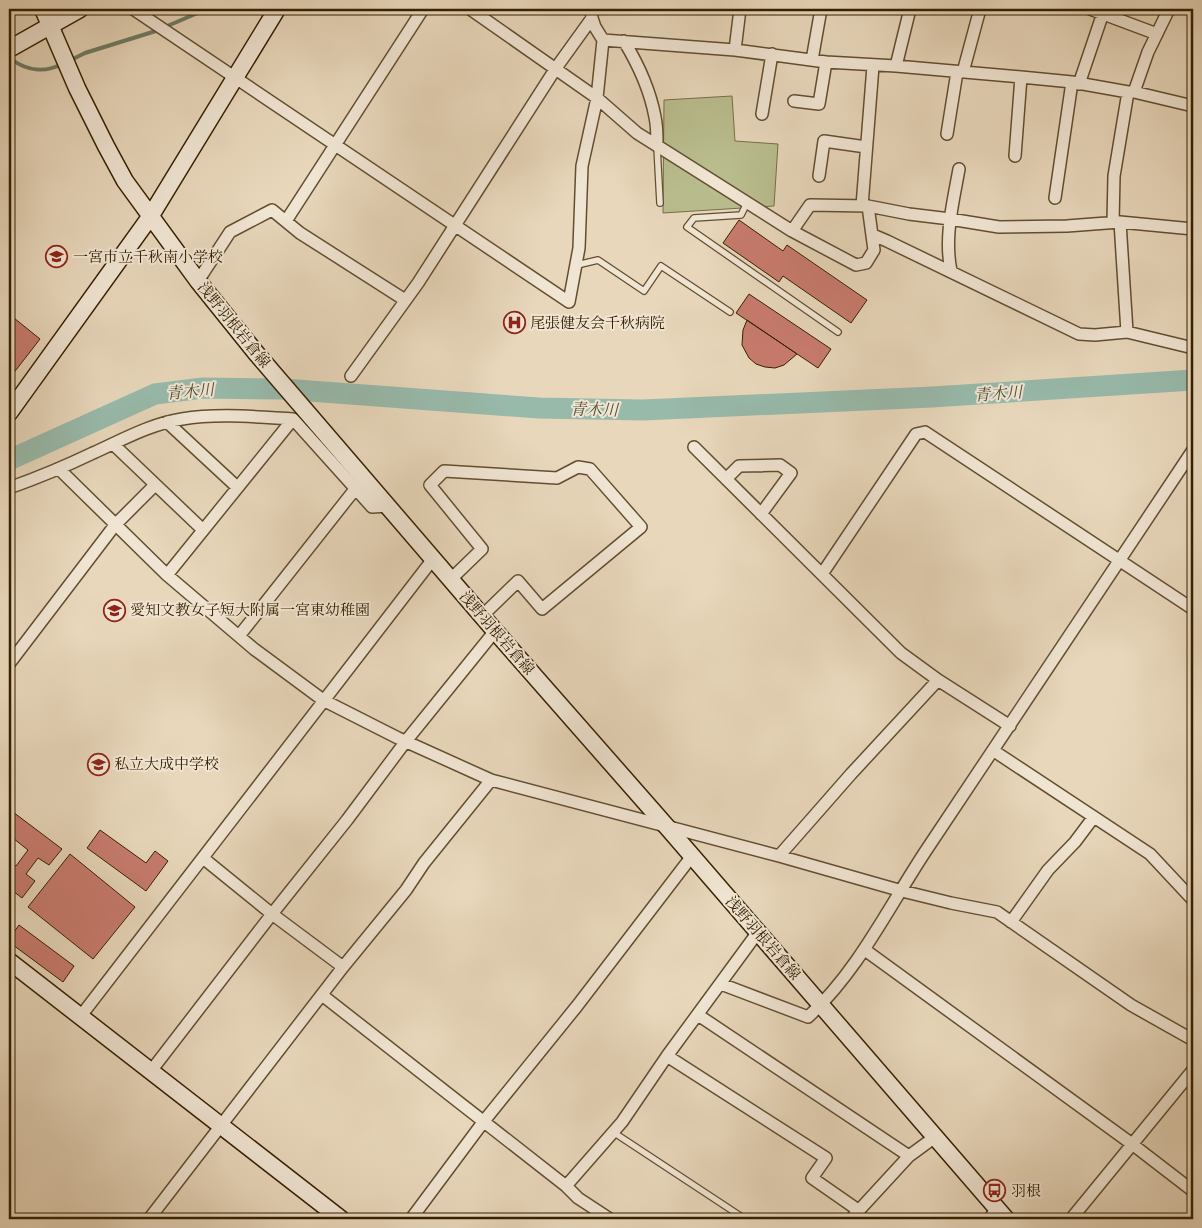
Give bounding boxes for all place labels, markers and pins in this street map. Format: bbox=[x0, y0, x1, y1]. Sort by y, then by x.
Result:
school or university icon: 一宮市立千秋南小学校 bbox=[45, 245, 69, 269]
place label: 一宮市立千秋南小学校 bbox=[73, 248, 223, 266]
hospital icon: 尾張健友会千秋病院 bbox=[502, 311, 526, 335]
place label: 尾張健友会千秋病院 bbox=[530, 314, 665, 332]
school or university icon: 愛知文教女子短大附属一宮東幼稚園 bbox=[102, 598, 126, 622]
place label: 愛知文教女子短大附属一宮東幼稚園 bbox=[130, 601, 370, 619]
school or university icon: 私立大成中学校 bbox=[86, 752, 110, 776]
place label: 私立大成中学校 bbox=[114, 755, 219, 773]
bus stop icon: 羽根 bbox=[983, 1179, 1007, 1203]
place label: 羽根 bbox=[1011, 1182, 1041, 1200]

